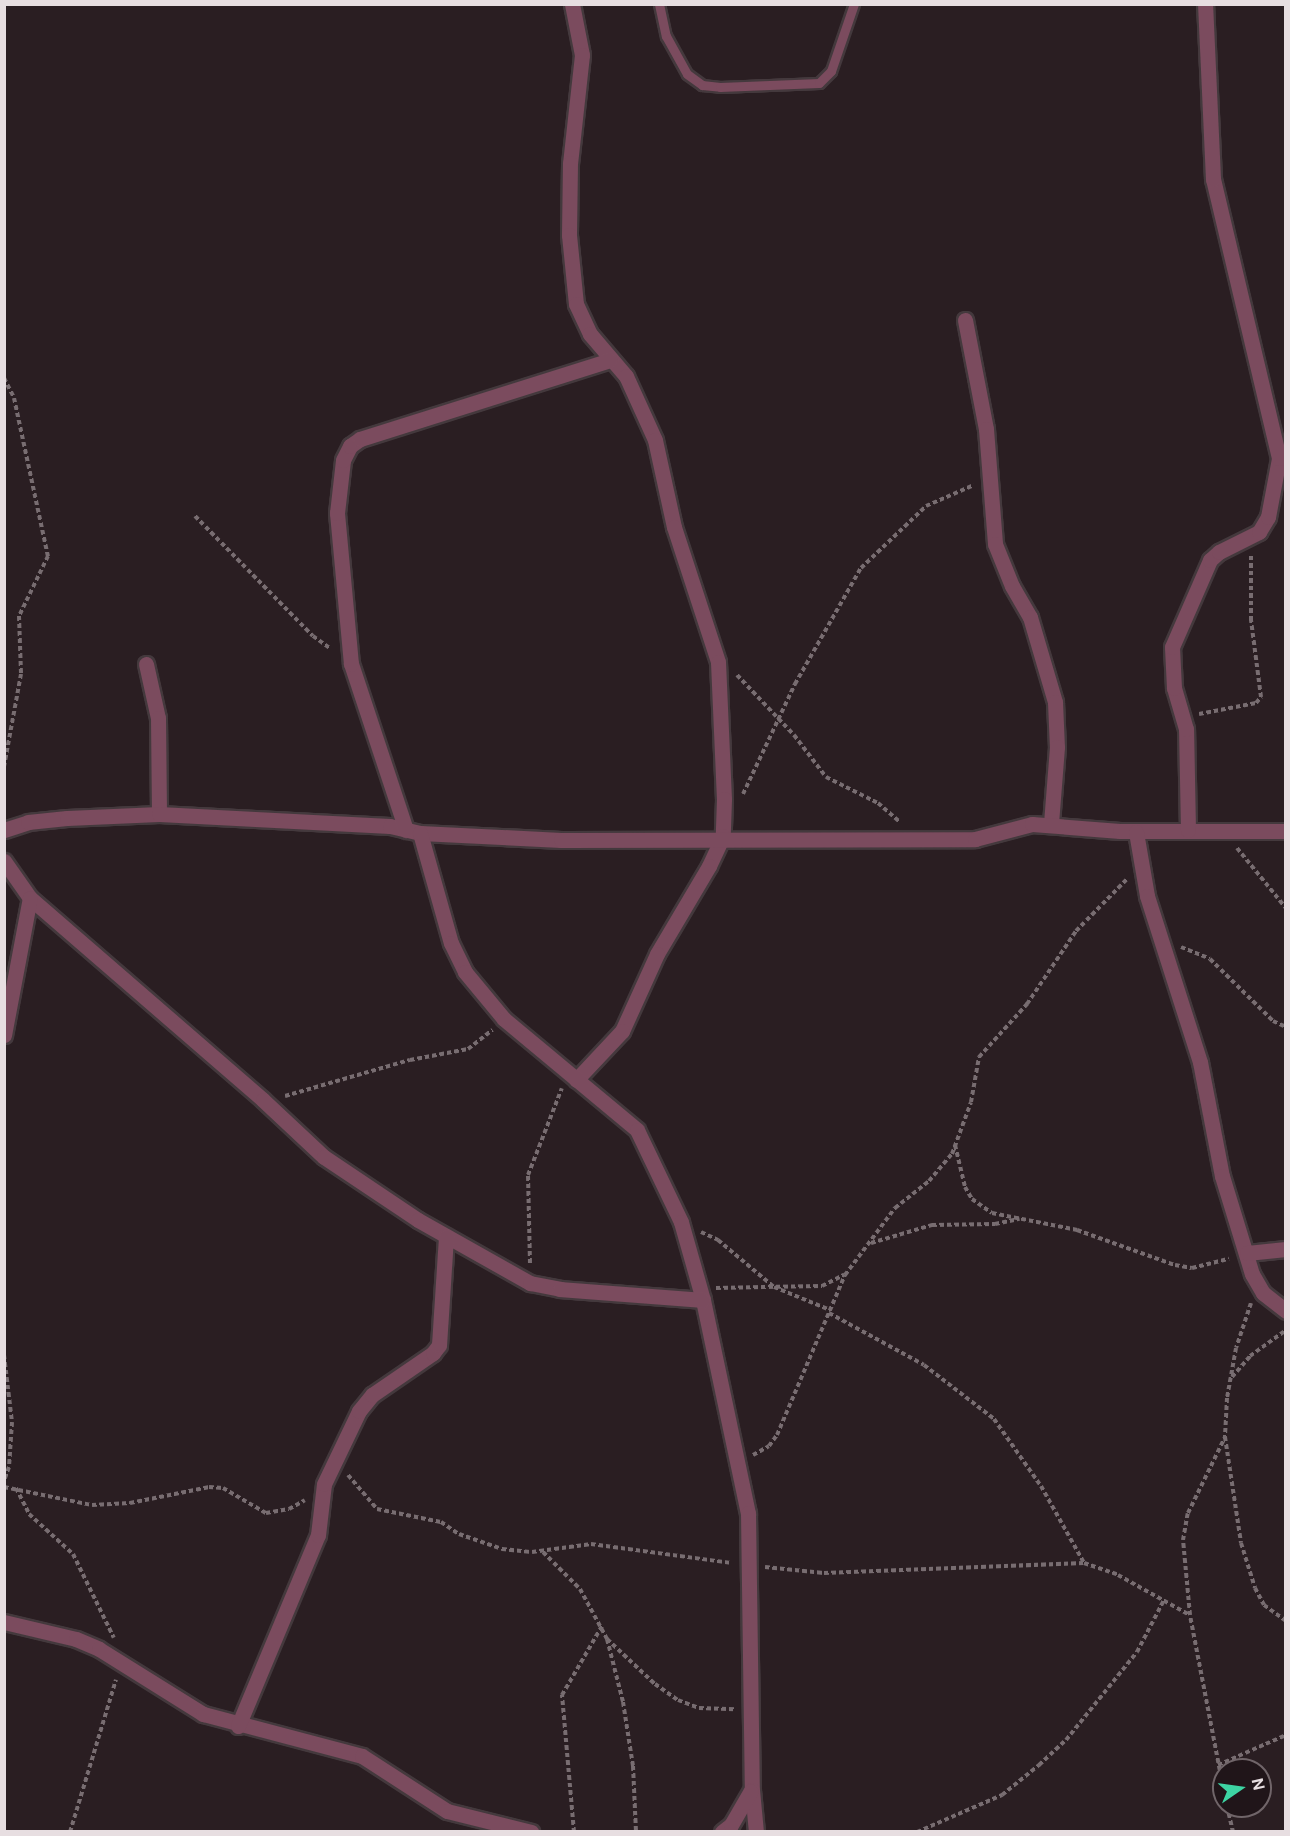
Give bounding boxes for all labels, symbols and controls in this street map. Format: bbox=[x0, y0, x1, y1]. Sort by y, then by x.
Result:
north arrow bbox=[1212, 1758, 1272, 1818]
text: N bbox=[1247, 1776, 1270, 1792]

